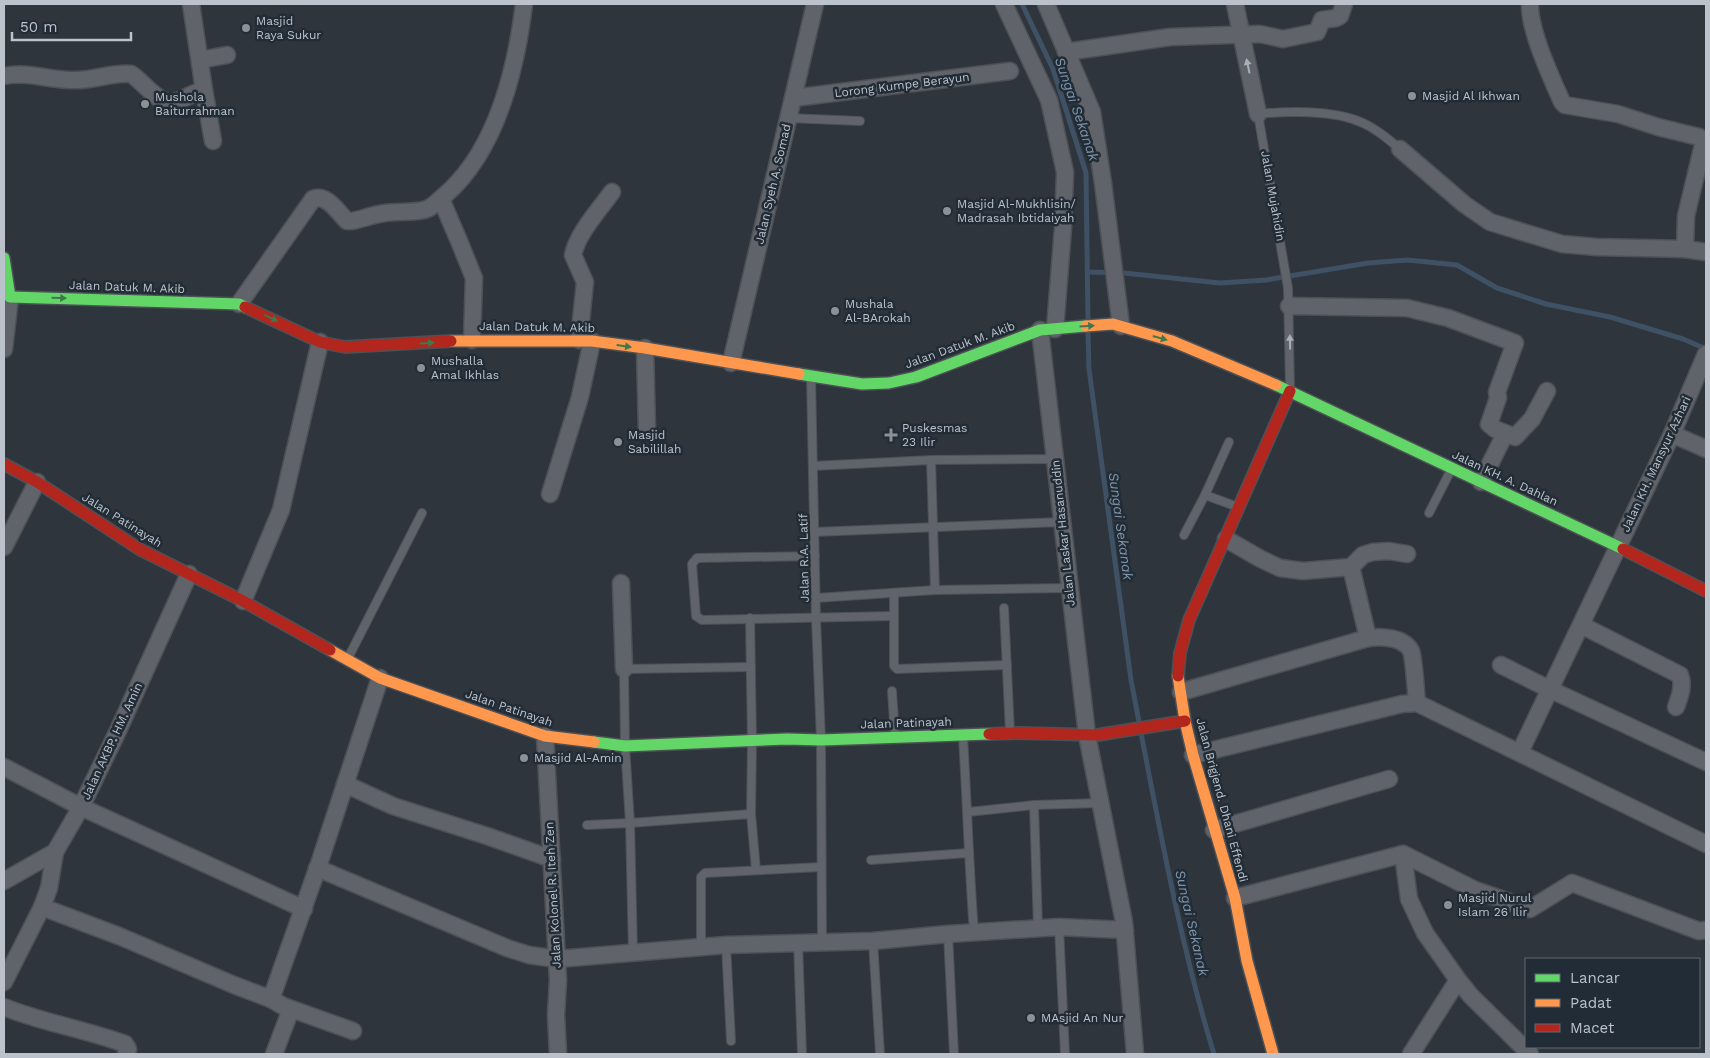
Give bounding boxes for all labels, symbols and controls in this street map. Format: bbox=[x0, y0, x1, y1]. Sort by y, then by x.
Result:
scale bar bbox=[12, 10, 131, 42]
place label: Masjid Raya Sukur bbox=[256, 14, 321, 42]
text: 50 m bbox=[20, 18, 57, 36]
marker: Masjid Raya Sukur bbox=[240, 22, 252, 34]
water label: Sungai Sekanak bbox=[1052, 55, 1102, 163]
one-way arrow bbox=[1244, 58, 1252, 74]
street label: Lorong Kumpe Berayun bbox=[834, 70, 970, 100]
place label: Masjid Al Ikhwan bbox=[1422, 89, 1520, 103]
place label: Mushola Baiturrahman bbox=[155, 90, 235, 118]
marker: Masjid Al Ikhwan bbox=[1406, 90, 1418, 102]
marker: Mushola Baiturrahman bbox=[139, 98, 151, 110]
street label: Jalan Syeh A. Somad bbox=[752, 123, 794, 245]
street label: Jalan Mujahidin bbox=[1258, 150, 1288, 242]
place label: Masjid Al-Mukhlisin/ Madrasah Ibtidaiyah bbox=[957, 197, 1076, 225]
marker: Masjid Al-Mukhlisin/ Madrasah Ibtidaiyah bbox=[941, 205, 953, 217]
street label: Jalan Datuk M. Akib bbox=[69, 278, 185, 296]
one-way arrow bbox=[51, 294, 67, 302]
place label: Mushala Al-BArokah bbox=[845, 297, 911, 325]
marker: Mushala Al-BArokah bbox=[829, 305, 841, 317]
one-way arrow bbox=[264, 314, 278, 322]
street label: Jalan Datuk M. Akib bbox=[479, 319, 595, 335]
street label: Jalan Datuk M. Akib bbox=[903, 319, 1017, 371]
one-way arrow bbox=[1079, 321, 1095, 329]
one-way arrow bbox=[1152, 334, 1167, 342]
one-way arrow bbox=[1285, 334, 1293, 350]
one-way arrow bbox=[419, 338, 435, 346]
one-way arrow bbox=[617, 342, 633, 350]
place label: Mushalla Amal Ikhlas bbox=[431, 354, 499, 382]
marker: Mushalla Amal Ikhlas bbox=[415, 362, 427, 374]
street label: Jalan KH. Mansyur Azhari bbox=[1618, 394, 1694, 534]
place label: Puskesmas 23 Ilir bbox=[902, 421, 967, 449]
place label: Masjid Sabilillah bbox=[628, 428, 682, 456]
marker: Puskesmas 23 Ilir bbox=[884, 428, 898, 442]
marker: Masjid Sabilillah bbox=[612, 436, 624, 448]
street label: Jalan KH. A. Dahlan bbox=[1450, 447, 1560, 509]
street label: Jalan Laskar Hasanuddin bbox=[1048, 459, 1078, 607]
water label: Sungai Sekanak bbox=[1106, 471, 1137, 581]
street label: Jalan Patinayah bbox=[79, 490, 165, 550]
street label: Jalan R.A. Latif bbox=[796, 513, 812, 602]
street label: Jalan AKBP. HM. Amin bbox=[79, 680, 145, 802]
street label: Jalan Patinayah bbox=[463, 686, 555, 730]
street label: Jalan Patinayah bbox=[860, 714, 952, 732]
street label: Jalan Brigjend. Dhani Effendi bbox=[1193, 716, 1251, 884]
place label: Masjid Al-Amin bbox=[534, 751, 622, 765]
marker: Masjid Al-Amin bbox=[518, 752, 530, 764]
street label: Jalan Kolonel R. Iteh Zen bbox=[542, 822, 564, 968]
water label: Sungai Sekanak bbox=[1172, 868, 1212, 978]
place label: Masjid Nurul Islam 26 Ilir bbox=[1458, 891, 1532, 919]
marker: Masjid Nurul Islam 26 Ilir bbox=[1442, 899, 1454, 911]
legend bbox=[1525, 958, 1700, 1048]
text: Lancar bbox=[1570, 969, 1620, 987]
text: Padat bbox=[1570, 994, 1612, 1012]
place label: MAsjid An Nur bbox=[1041, 1011, 1124, 1025]
marker: MAsjid An Nur bbox=[1025, 1012, 1037, 1024]
text: Macet bbox=[1570, 1019, 1615, 1037]

